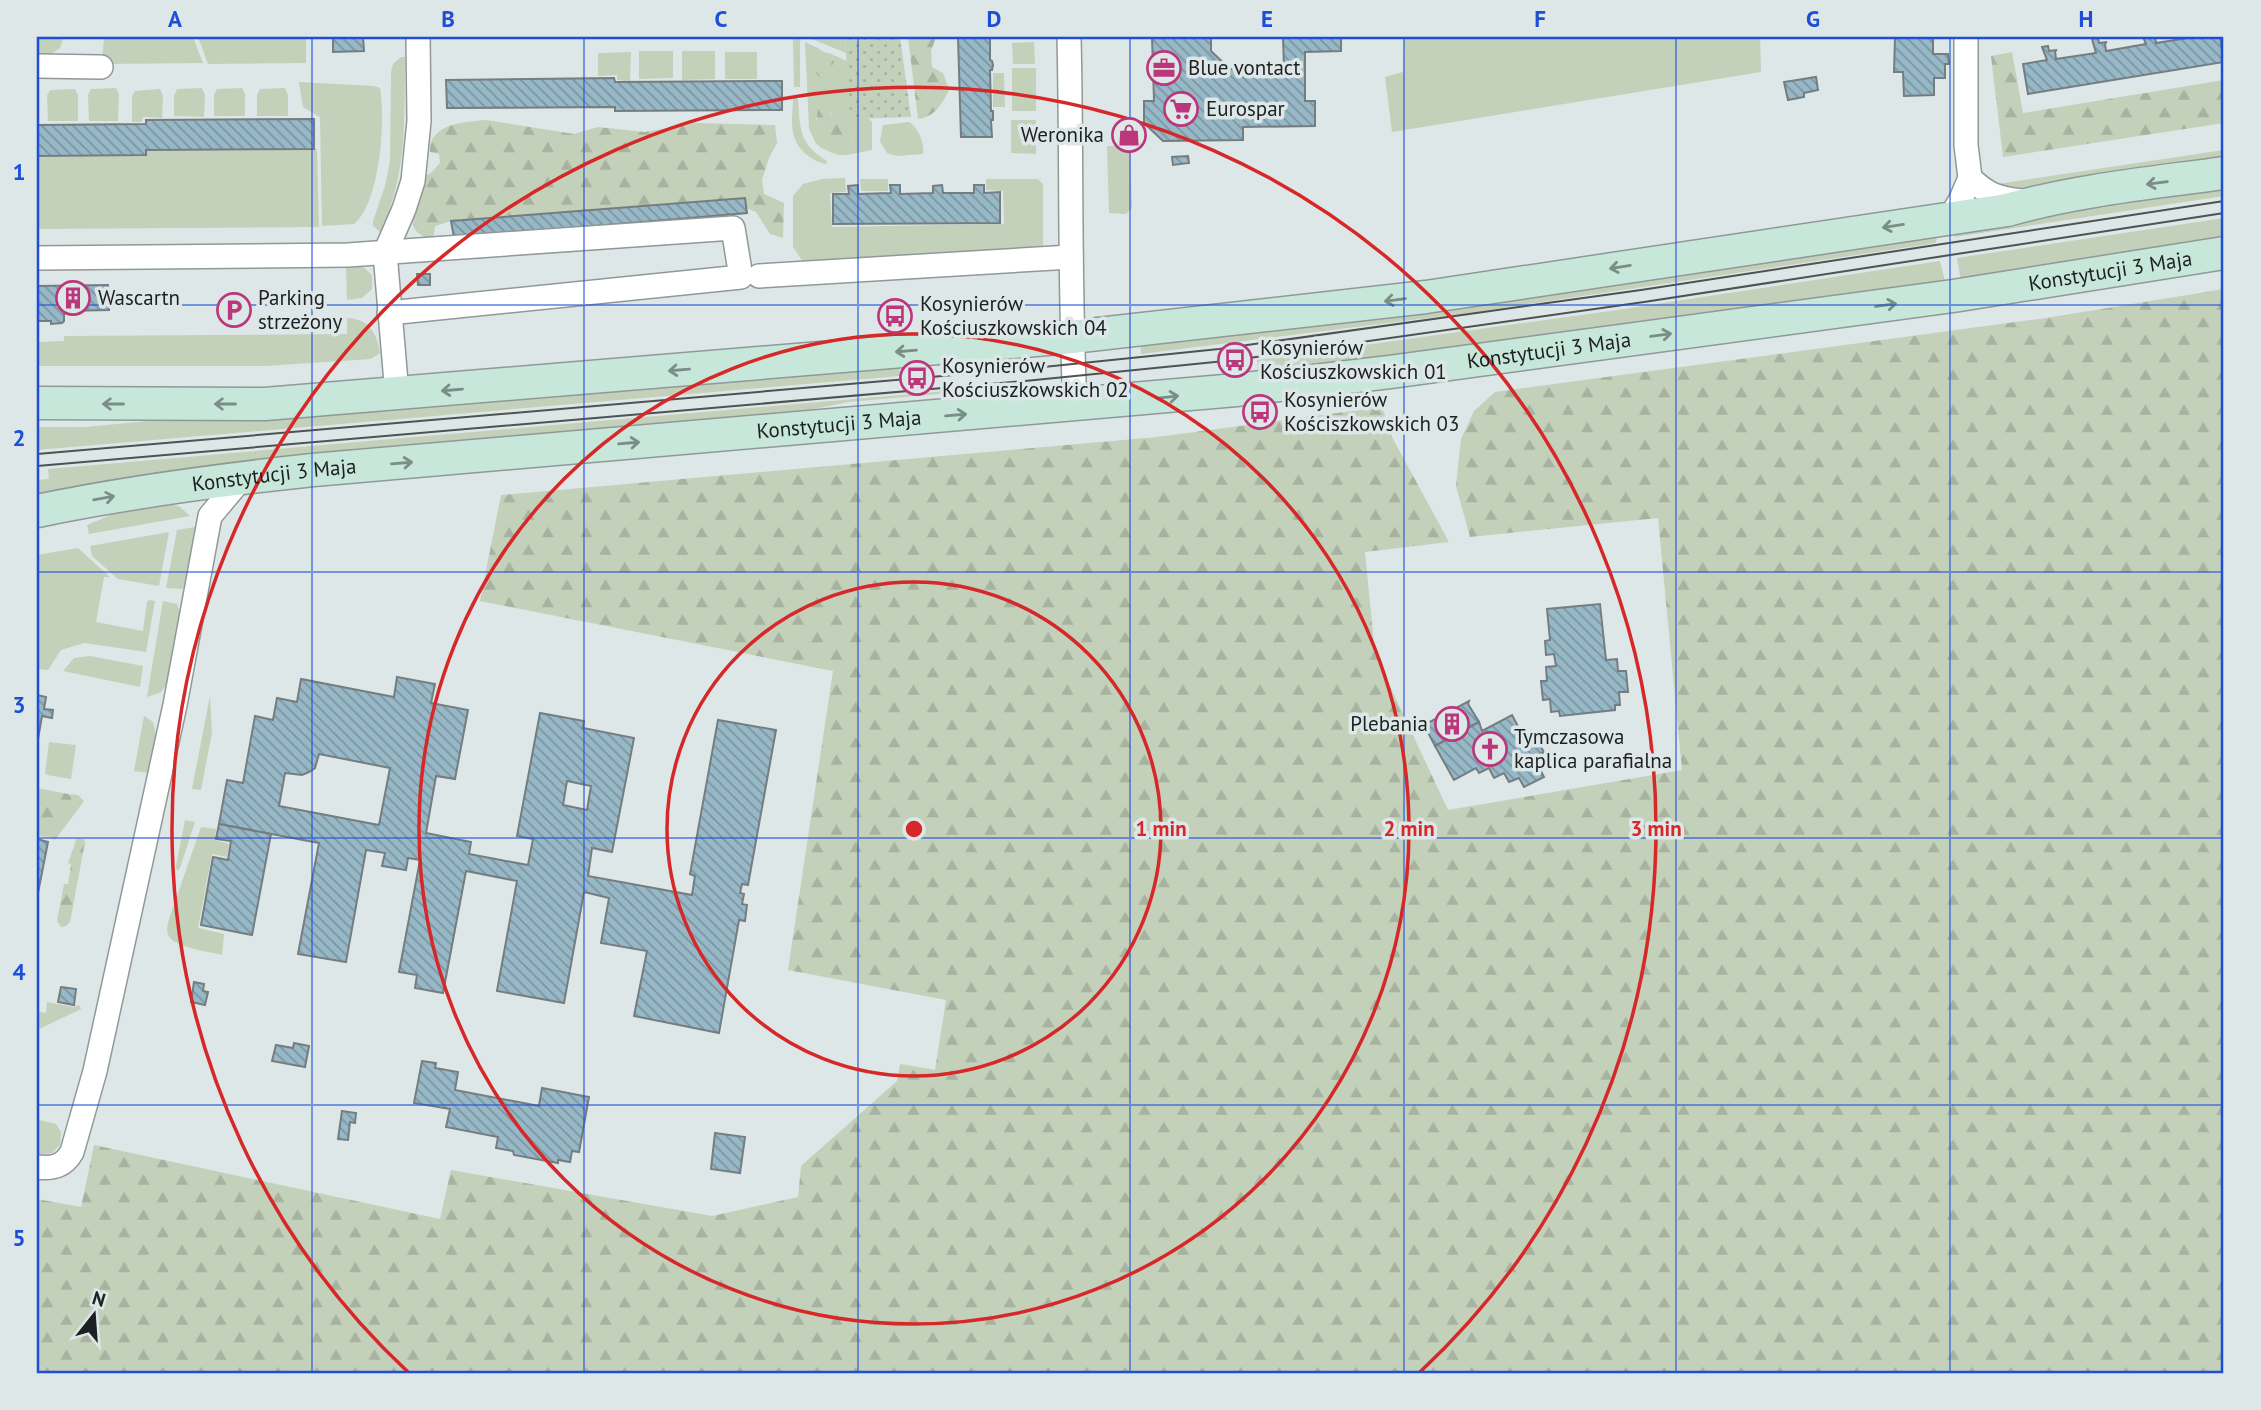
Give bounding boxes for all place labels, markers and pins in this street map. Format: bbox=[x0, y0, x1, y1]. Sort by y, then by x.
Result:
office icon: Blue vontact bbox=[1145, 49, 1183, 87]
place label: Blue vontact bbox=[1188, 54, 1300, 81]
supermarket icon: Eurospar bbox=[1162, 90, 1200, 128]
place label: Eurospar bbox=[1206, 95, 1285, 122]
shop icon: Weronika bbox=[1110, 116, 1148, 154]
place label: Weronika bbox=[1021, 121, 1104, 148]
building icon: Wascartn bbox=[54, 279, 92, 317]
place label: Wascartn bbox=[98, 284, 180, 311]
place label: Parking strzeżony bbox=[258, 284, 342, 335]
place label: Kosynierów Kościuszkowskich 04 bbox=[920, 290, 1107, 341]
parking icon: Parking strzeżony bbox=[215, 291, 253, 329]
bus stop icon: Kosynierów Kościuszkowskich 04 bbox=[876, 297, 914, 335]
place label: Kosynierów Kościuszkowskich 01 bbox=[1260, 334, 1447, 385]
bus stop icon: Kosynierów Kościuszkowskich 01 bbox=[1216, 341, 1254, 379]
place label: Kosynierów Kościuszkowskich 02 bbox=[942, 352, 1129, 403]
bus stop icon: Kosynierów Kościuszkowskich 02 bbox=[898, 359, 936, 397]
place label: Kosynierów Kościszkowskich 03 bbox=[1284, 386, 1459, 437]
bus stop icon: Kosynierów Kościszkowskich 03 bbox=[1241, 393, 1279, 431]
building icon: Plebania bbox=[1433, 705, 1471, 743]
place label: Plebania bbox=[1350, 710, 1428, 737]
place label: Tymczasowa kaplica parafialna bbox=[1514, 723, 1672, 774]
church icon: Tymczasowa kaplica parafialna bbox=[1471, 730, 1509, 768]
centre of rings bbox=[902, 817, 926, 841]

